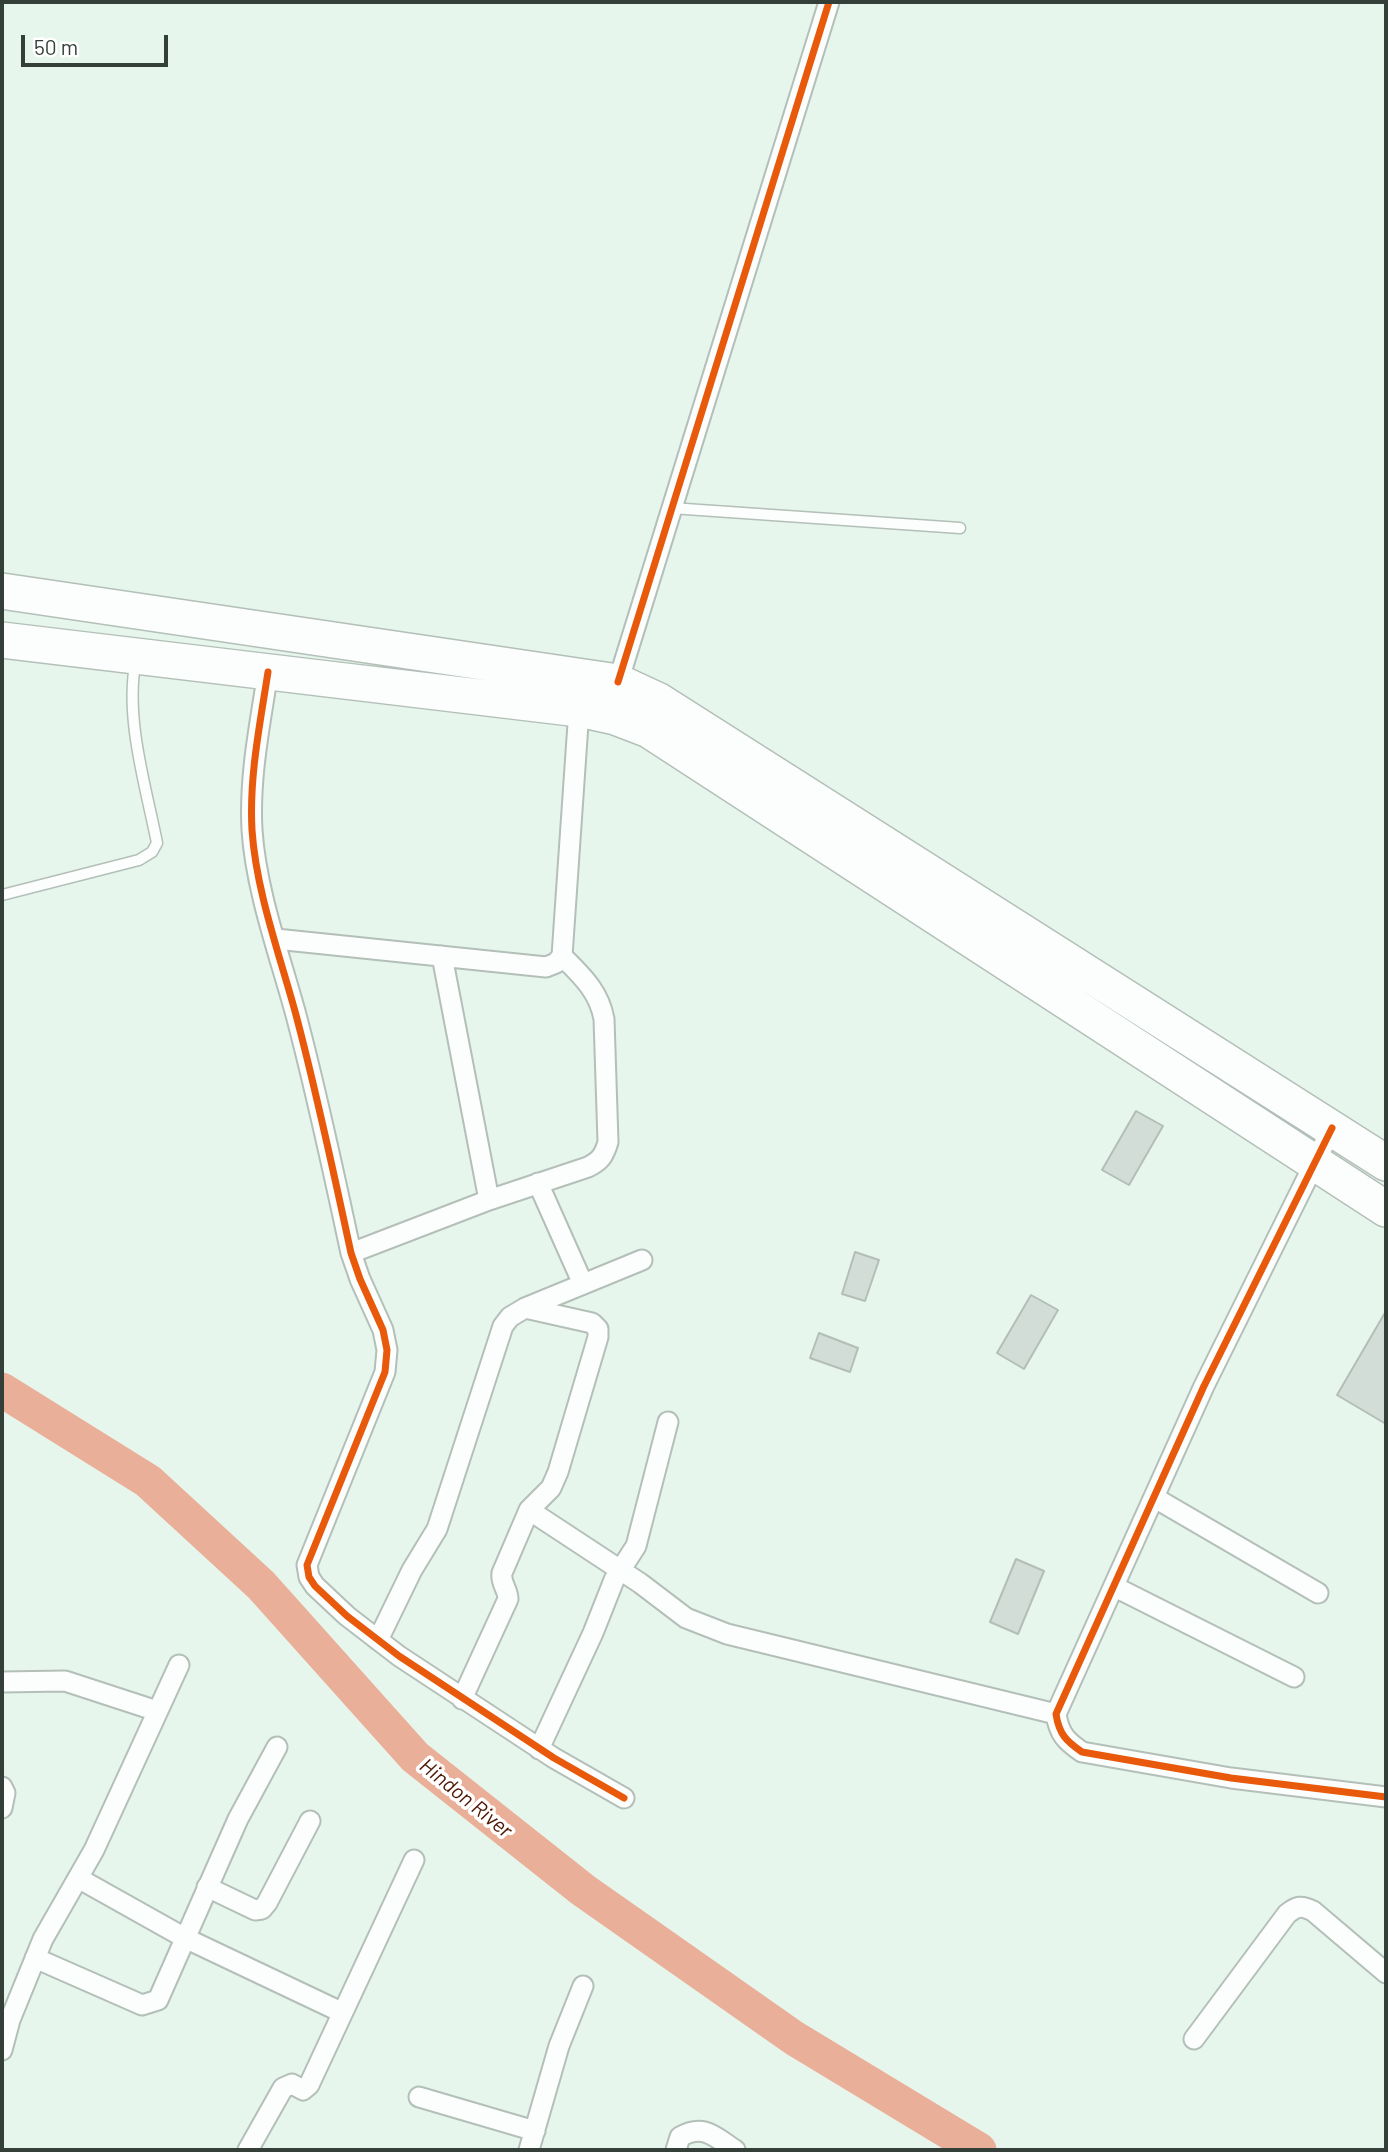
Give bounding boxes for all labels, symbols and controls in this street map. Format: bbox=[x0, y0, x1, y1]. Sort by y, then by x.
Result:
scale bar bbox=[24, 21, 172, 65]
text: 50 m bbox=[34, 34, 78, 59]
water label: Hindon River bbox=[415, 1753, 517, 1843]

